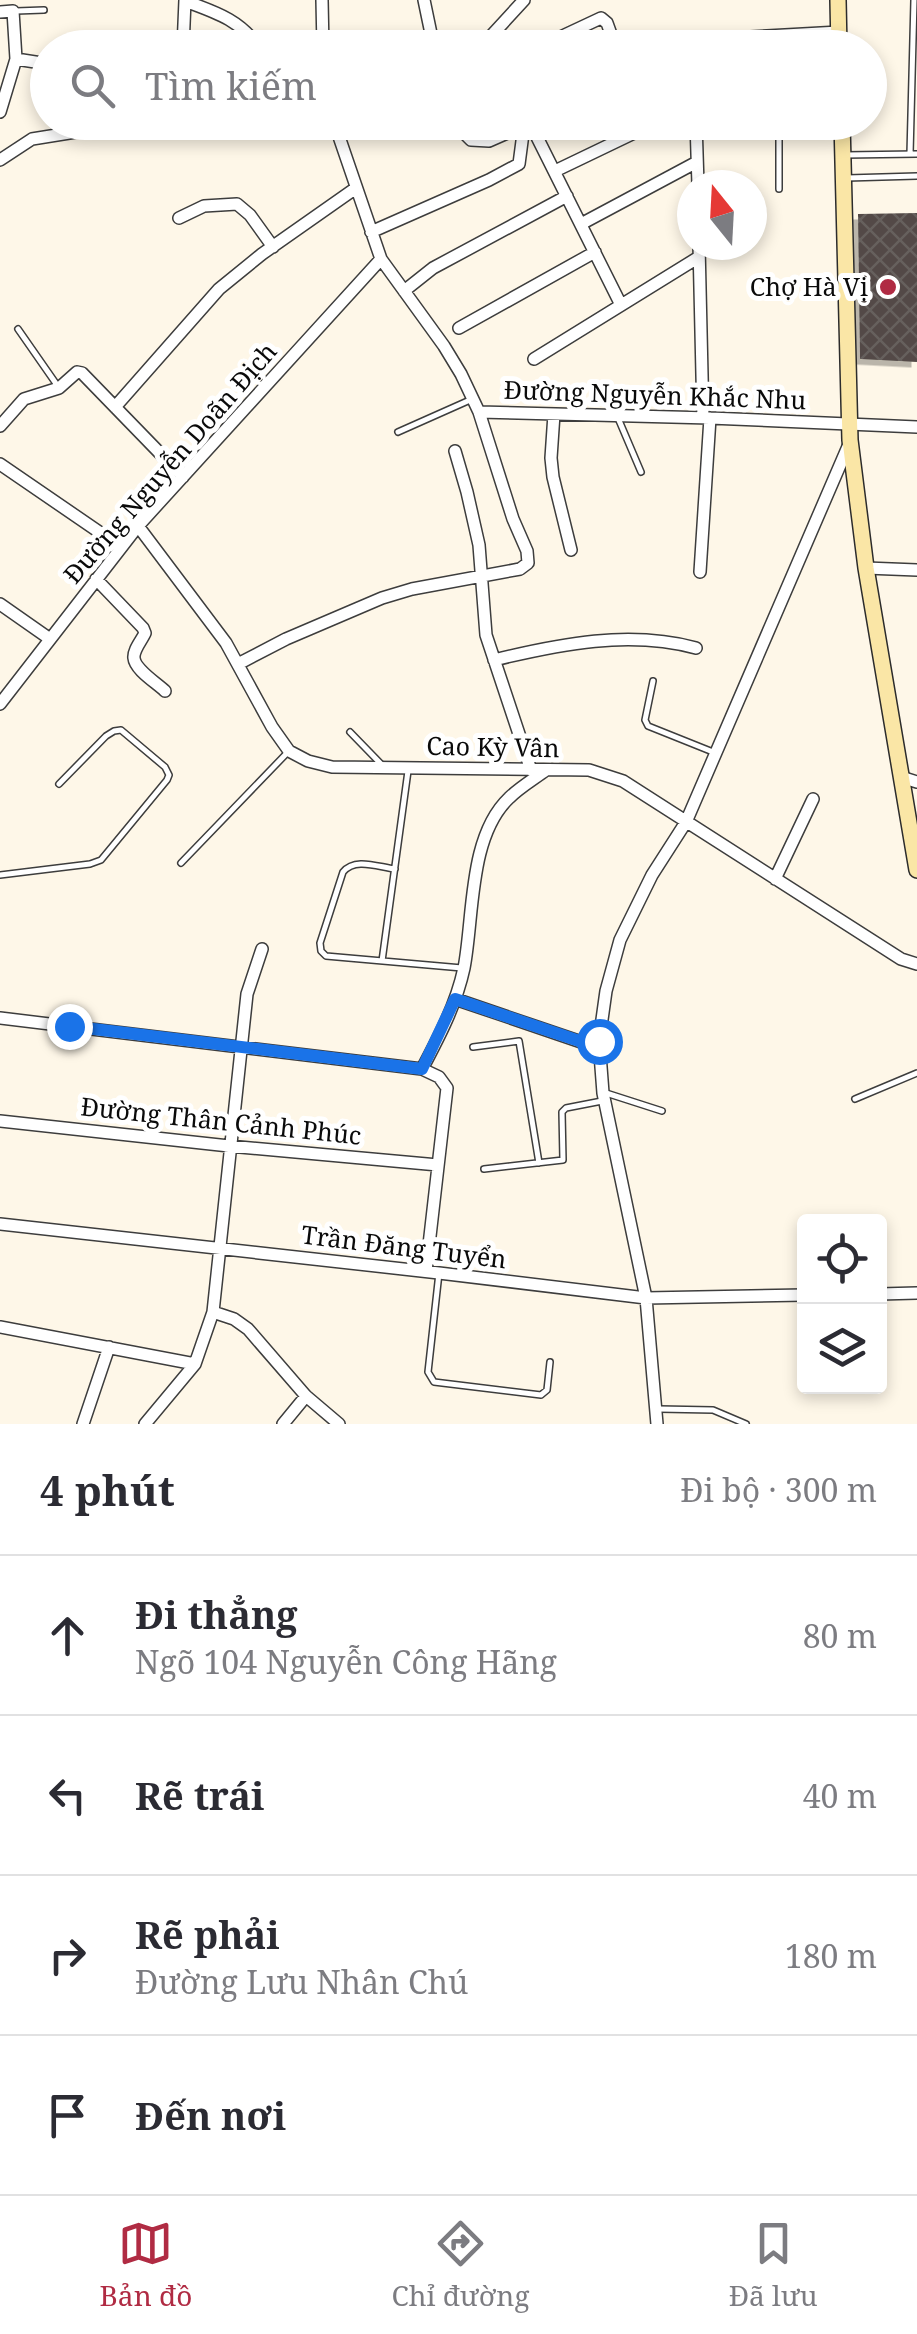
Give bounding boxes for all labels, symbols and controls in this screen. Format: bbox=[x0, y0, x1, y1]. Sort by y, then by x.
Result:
search box bbox=[30, 30, 887, 140]
icon: search bbox=[65, 58, 120, 113]
text: Tìm kiếm bbox=[145, 59, 317, 111]
north arrow bbox=[677, 170, 767, 260]
place label: Chợ Hà Vị bbox=[750, 269, 868, 303]
marker: Chợ Hà Vị bbox=[877, 276, 899, 298]
street label: Đường Nguyễn Doãn Địch bbox=[55, 334, 284, 590]
street label: Đường Nguyễn Khắc Nhu bbox=[503, 372, 807, 416]
street label: Cao Kỳ Vân bbox=[426, 728, 560, 764]
route end bbox=[47, 1004, 93, 1050]
route start bbox=[577, 1019, 623, 1065]
street label: Đường Thân Cảnh Phúc bbox=[79, 1088, 363, 1152]
map controls bbox=[797, 1214, 887, 1394]
button: locate bbox=[797, 1214, 887, 1304]
street label: Trần Đăng Tuyển bbox=[300, 1217, 509, 1275]
button: layers bbox=[797, 1304, 887, 1394]
text: 4 phút bbox=[40, 1461, 175, 1518]
text: Đi bộ · 300 m bbox=[680, 1468, 877, 1511]
text: Đi thẳng bbox=[135, 1588, 298, 1640]
icon: ahead bbox=[40, 1608, 95, 1663]
text: 80 m bbox=[803, 1614, 877, 1657]
text: Ngõ 104 Nguyễn Công Hãng bbox=[135, 1640, 557, 1683]
icon: left bbox=[40, 1768, 95, 1823]
text: Rẽ trái bbox=[135, 1769, 264, 1821]
text: 40 m bbox=[803, 1774, 877, 1817]
text: Rẽ phải bbox=[135, 1908, 280, 1960]
icon: right bbox=[40, 1928, 95, 1983]
text: 180 m bbox=[785, 1934, 877, 1977]
text: Đường Lưu Nhân Chú bbox=[135, 1960, 468, 2003]
icon: arrive bbox=[40, 2088, 95, 2143]
text: Đến nơi bbox=[135, 2089, 286, 2141]
tab: Bản đồ bbox=[100, 2216, 192, 2314]
tab: Chỉ đường bbox=[391, 2216, 529, 2314]
tab: Đã lưu bbox=[729, 2216, 817, 2314]

